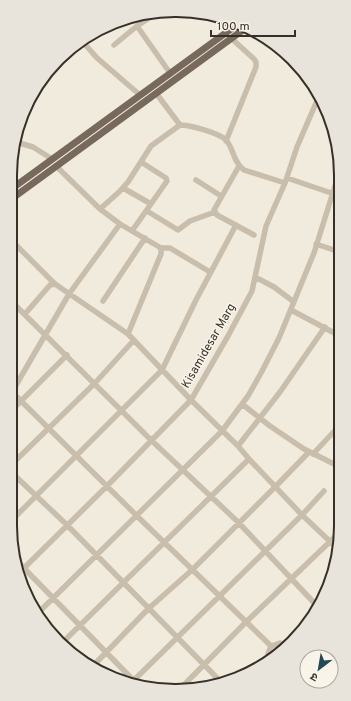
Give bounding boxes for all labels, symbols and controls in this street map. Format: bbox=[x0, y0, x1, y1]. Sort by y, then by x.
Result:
scale bar bbox=[211, 12, 295, 38]
text: 100 m bbox=[217, 19, 250, 35]
street label: Kisamidesar Marg bbox=[178, 301, 240, 391]
north arrow bbox=[299, 649, 339, 689]
text: उ bbox=[308, 669, 321, 684]

